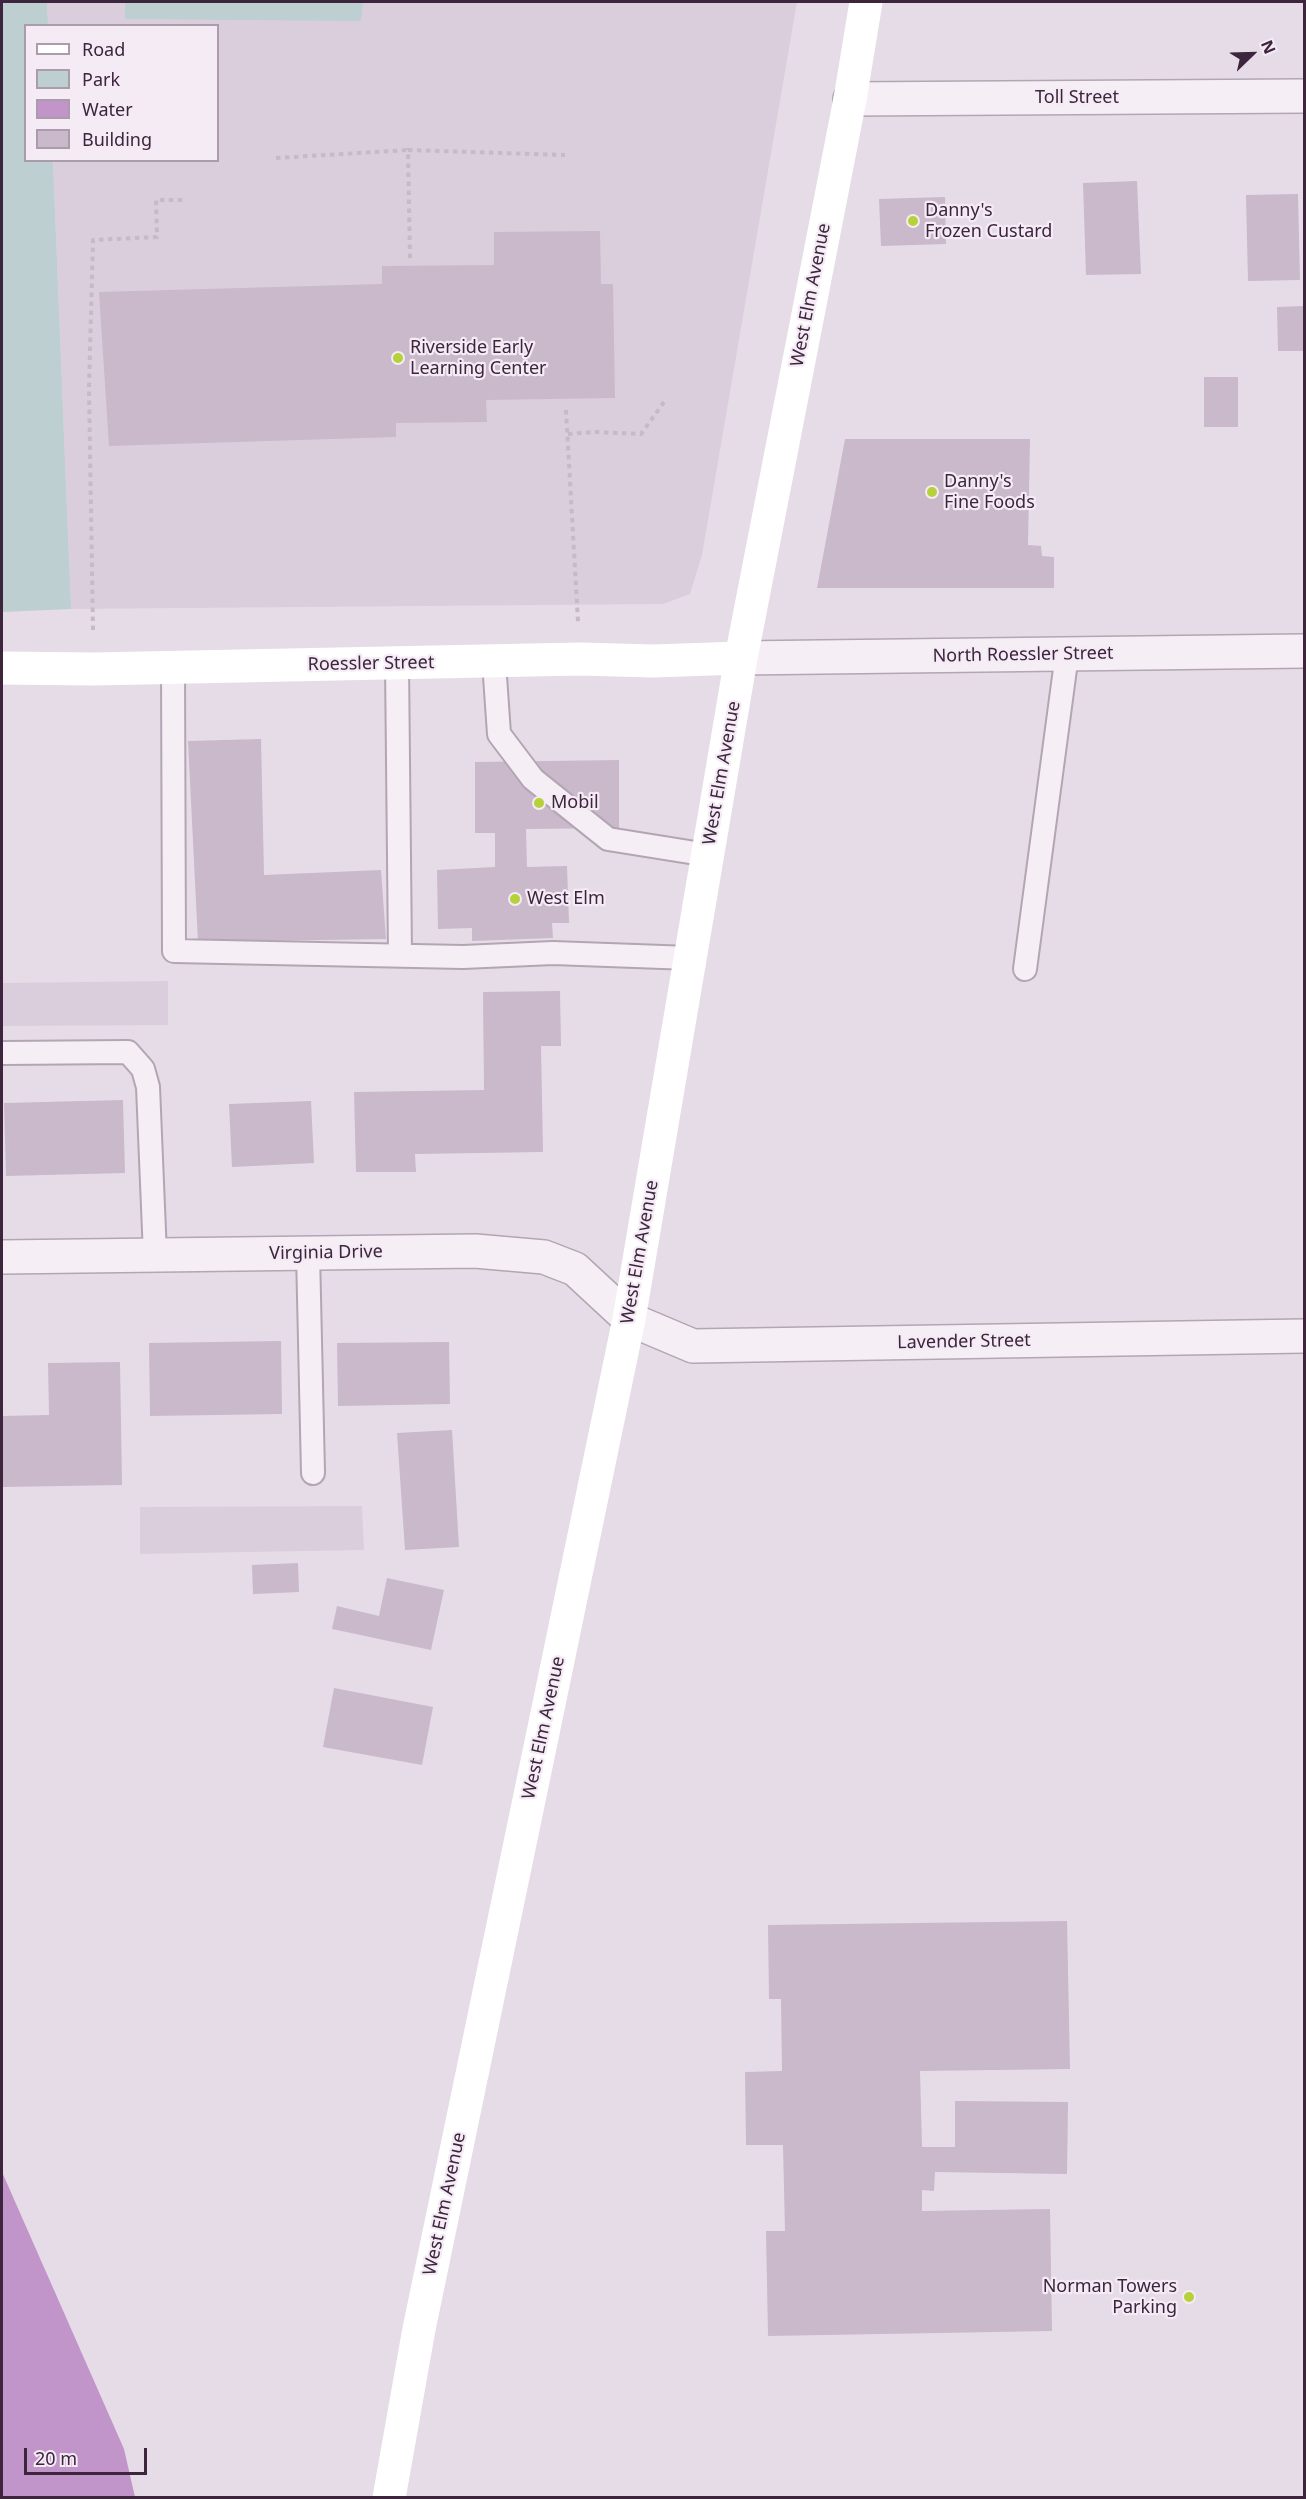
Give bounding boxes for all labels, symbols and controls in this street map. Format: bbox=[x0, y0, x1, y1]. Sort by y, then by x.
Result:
legend bbox=[24, 24, 219, 162]
north arrow bbox=[1222, 24, 1282, 84]
text: Road bbox=[82, 37, 125, 61]
text: N bbox=[1256, 37, 1281, 57]
text: Park bbox=[82, 67, 120, 91]
street label: Toll Street bbox=[1035, 87, 1119, 109]
text: Water bbox=[82, 97, 133, 121]
text: Building bbox=[82, 127, 152, 151]
place label: Danny's Frozen Custard bbox=[925, 200, 1052, 242]
marker: Danny's Frozen Custard bbox=[906, 214, 920, 228]
street label: West Elm Avenue bbox=[786, 221, 836, 369]
place label: Riverside Early Learning Center bbox=[410, 337, 546, 380]
marker: Riverside Early Learning Center bbox=[391, 351, 405, 365]
place label: Danny's Fine Foods bbox=[944, 471, 1035, 514]
marker: Danny's Fine Foods bbox=[925, 485, 939, 499]
street label: North Roessler Street bbox=[932, 643, 1114, 667]
street label: Roessler Street bbox=[307, 652, 435, 676]
street label: West Elm Avenue bbox=[699, 699, 745, 847]
place label: Mobil bbox=[551, 792, 599, 814]
marker: Mobil bbox=[532, 796, 546, 810]
place label: West Elm bbox=[527, 888, 605, 910]
marker: West Elm bbox=[508, 892, 522, 906]
street label: West Elm Avenue bbox=[617, 1178, 663, 1326]
street label: Virginia Drive bbox=[269, 1241, 383, 1265]
street label: Lavender Street bbox=[897, 1330, 1031, 1354]
street label: West Elm Avenue bbox=[518, 1655, 570, 1801]
street label: West Elm Avenue bbox=[419, 2131, 471, 2277]
place label: Norman Towers Parking bbox=[1043, 2276, 1177, 2318]
marker: Norman Towers Parking bbox=[1182, 2290, 1196, 2304]
scale bar bbox=[27, 2436, 150, 2474]
text: 20 m bbox=[35, 2446, 77, 2470]

